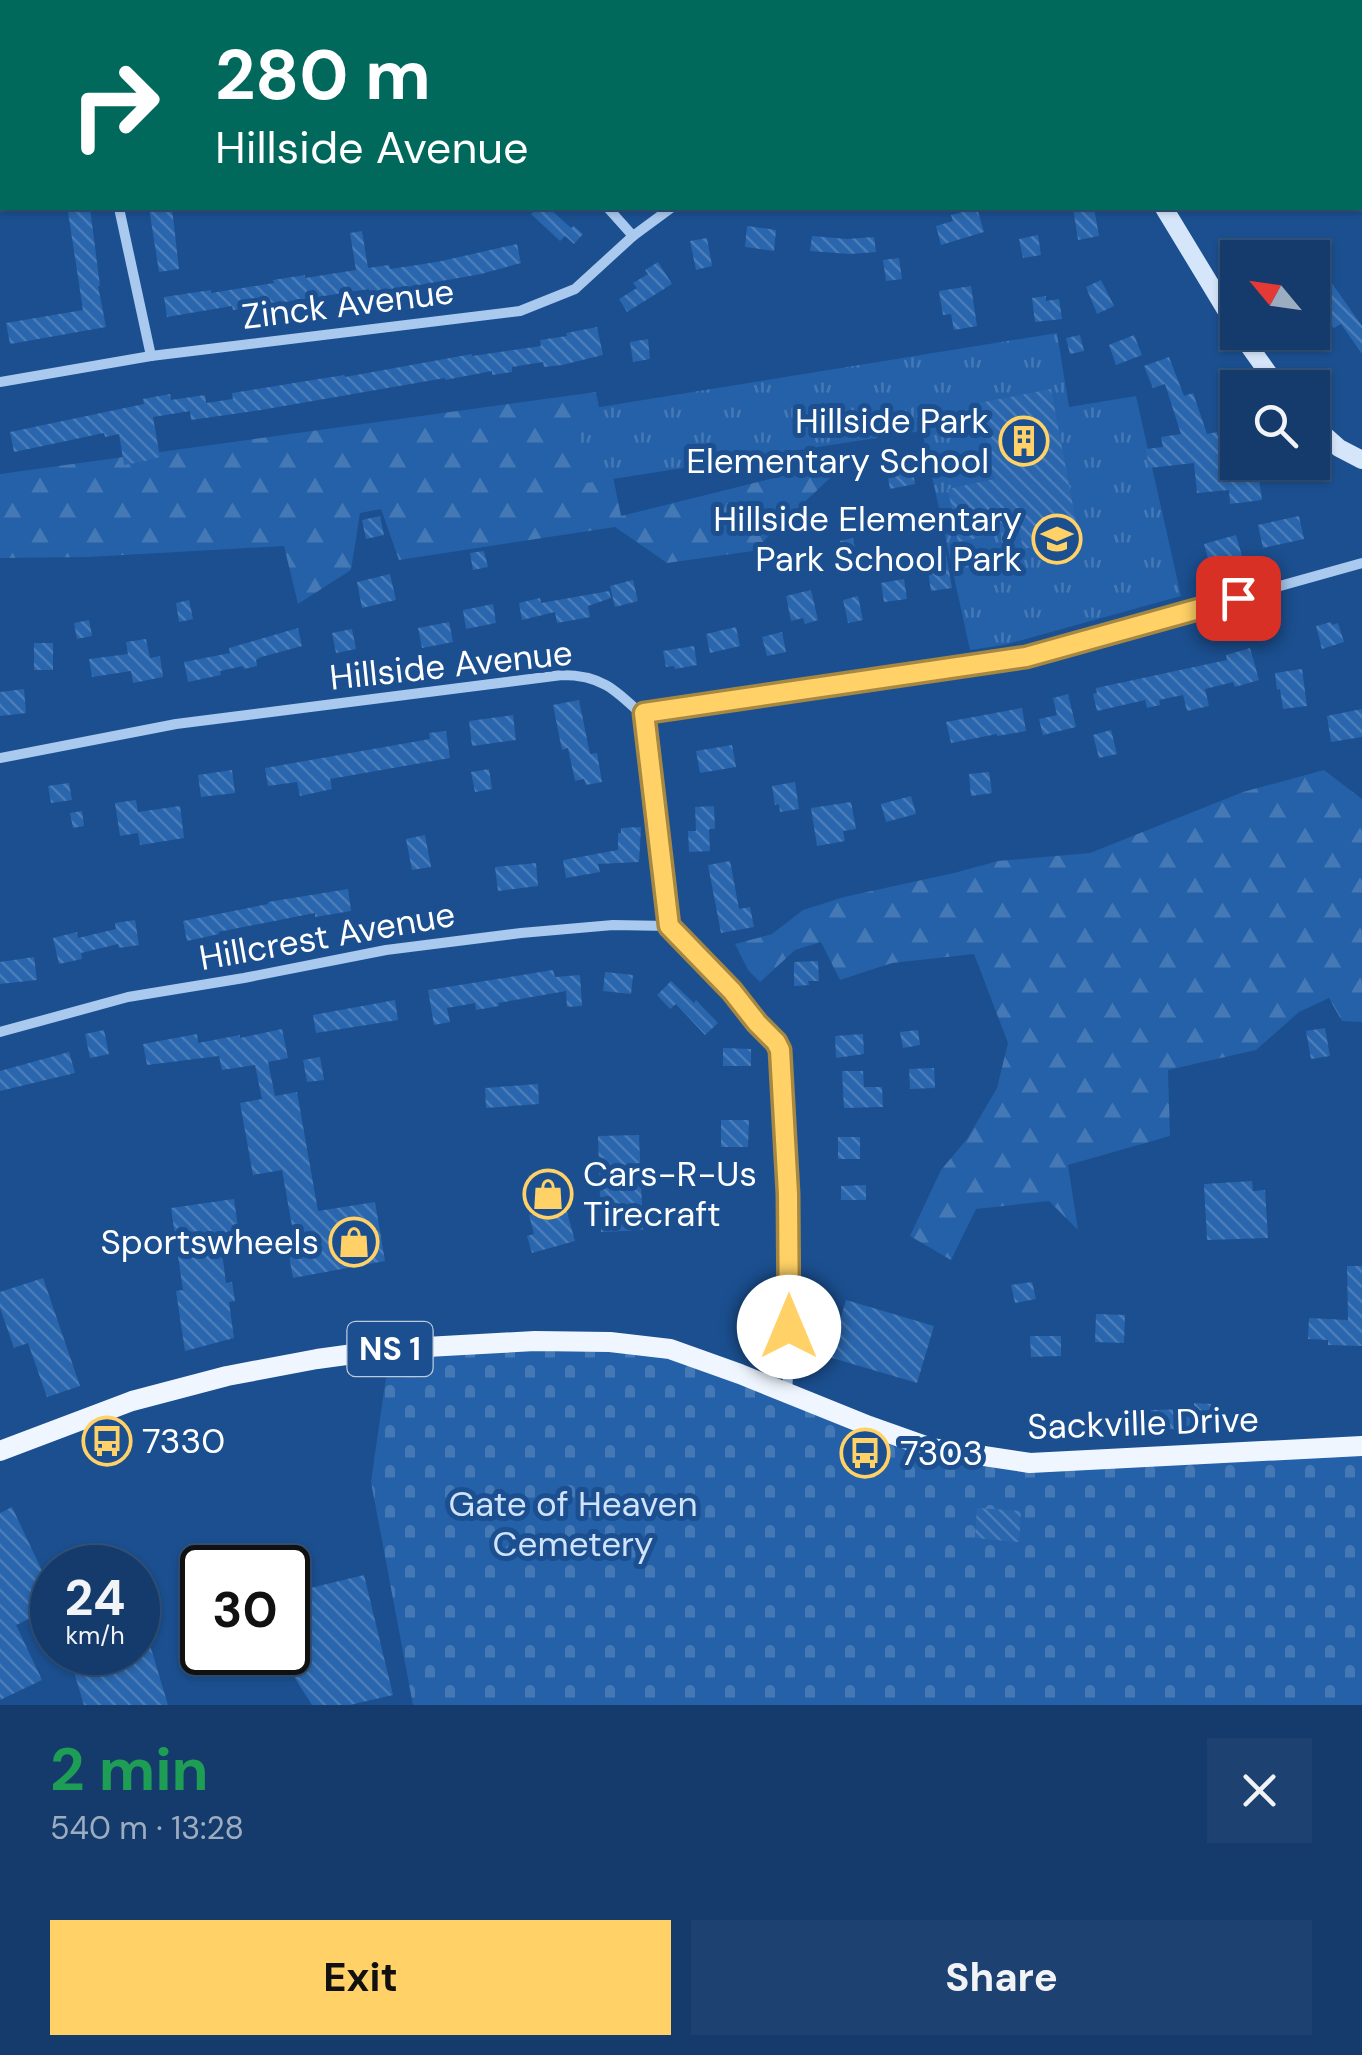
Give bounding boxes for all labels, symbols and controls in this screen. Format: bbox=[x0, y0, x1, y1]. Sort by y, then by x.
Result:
text: 280 m bbox=[215, 30, 431, 121]
icon: right bbox=[50, 40, 180, 170]
text: Hillside Avenue bbox=[215, 118, 529, 177]
north arrow bbox=[1220, 240, 1330, 350]
map controls bbox=[1220, 240, 1330, 480]
street label: Zinck Avenue bbox=[239, 268, 457, 340]
button: search bbox=[1220, 370, 1330, 480]
place label: Hillside Park Elementary School bbox=[686, 398, 989, 484]
building icon: Hillside Park Elementary School bbox=[998, 415, 1050, 467]
place label: Hillside Elementary Park School Park bbox=[713, 496, 1022, 582]
school or university icon: Hillside Elementary Park School Park bbox=[1031, 513, 1083, 565]
pin bbox=[1196, 556, 1281, 641]
icon: arrive bbox=[1211, 571, 1266, 626]
street label: Hillside Avenue bbox=[327, 629, 575, 701]
street label: Hillcrest Avenue bbox=[196, 891, 458, 981]
place label: Cars-R-Us Tirecraft bbox=[583, 1151, 757, 1237]
shop icon: Cars-R-Us Tirecraft bbox=[522, 1168, 574, 1220]
shop icon: Sportswheels bbox=[328, 1216, 380, 1268]
place label: Sportswheels bbox=[100, 1219, 319, 1265]
position arrow bbox=[737, 1275, 841, 1379]
road number: NS 1 bbox=[348, 1322, 432, 1376]
street label: Sackville Drive bbox=[1027, 1396, 1259, 1450]
bus stop icon: 7330 bbox=[81, 1415, 133, 1467]
place label: 7330 bbox=[142, 1418, 225, 1464]
bus stop icon: 7303 bbox=[839, 1427, 891, 1479]
place label: 7303 bbox=[900, 1430, 983, 1476]
park label: Gate of Heaven Cemetery bbox=[448, 1481, 698, 1567]
speed limit sign: 30 bbox=[180, 1545, 310, 1675]
text: 24 bbox=[65, 1565, 126, 1631]
text: km/h bbox=[65, 1619, 125, 1652]
text: 2 min bbox=[50, 1730, 209, 1809]
button: close bbox=[1207, 1738, 1312, 1843]
text: 540 m · 13:28 bbox=[50, 1807, 244, 1849]
button: Exit bbox=[50, 1920, 671, 2035]
button: Share bbox=[691, 1920, 1312, 2035]

